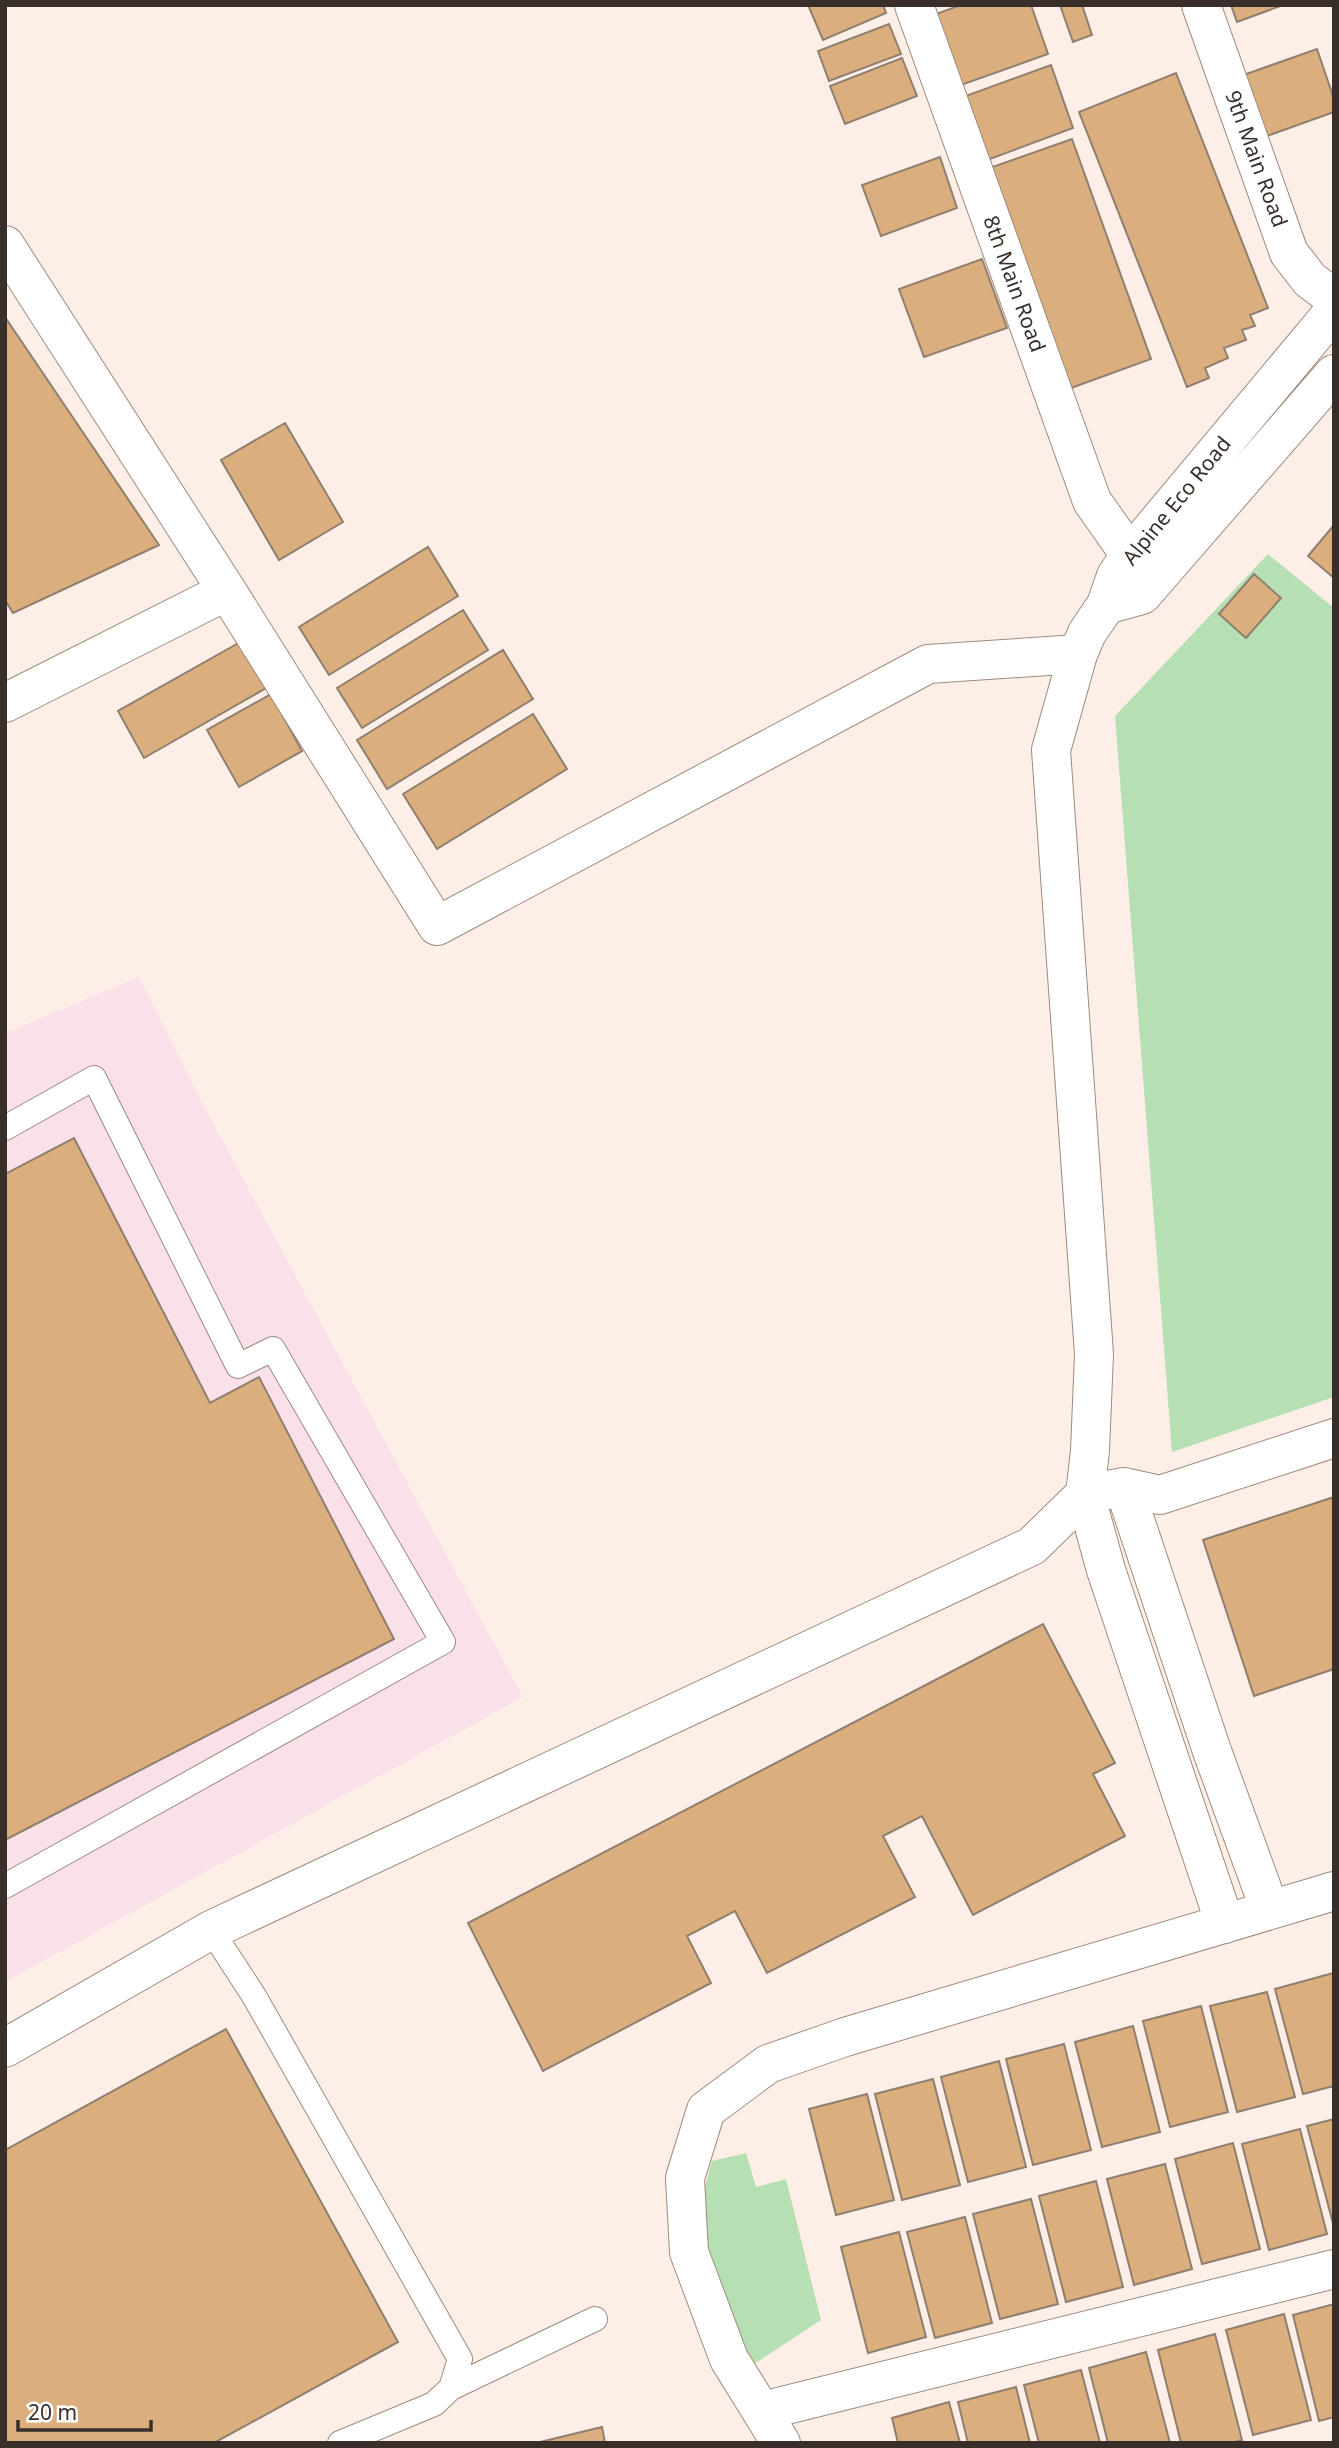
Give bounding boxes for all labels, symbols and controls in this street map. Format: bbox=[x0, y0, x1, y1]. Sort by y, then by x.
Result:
street label: 9th Main Road bbox=[1219, 87, 1295, 231]
street label: 8th Main Road bbox=[977, 212, 1053, 356]
street label: Alpine Eco Road bbox=[1116, 430, 1237, 571]
scale bar bbox=[18, 2388, 150, 2432]
text: 20 m bbox=[28, 2398, 77, 2426]

